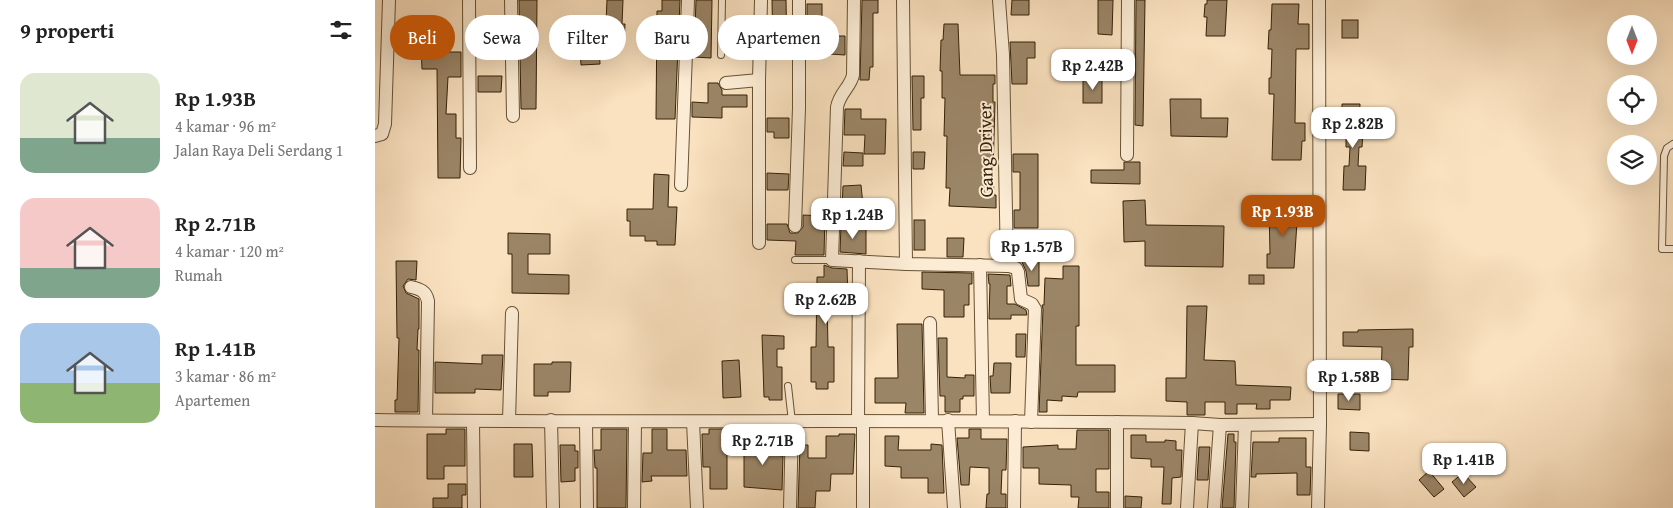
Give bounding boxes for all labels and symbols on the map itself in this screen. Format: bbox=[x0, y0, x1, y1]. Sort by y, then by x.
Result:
north arrow bbox=[1607, 15, 1657, 65]
pin: Rp 2.42B bbox=[1041, 48, 1145, 91]
street label: Gang Driver bbox=[970, 102, 1000, 198]
pin: Rp 2.82B bbox=[1301, 106, 1405, 149]
pin: Rp 1.93B bbox=[1231, 194, 1335, 237]
pin: Rp 1.24B bbox=[801, 198, 905, 240]
pin: Rp 1.57B bbox=[980, 230, 1084, 272]
pin: Rp 2.62B bbox=[774, 282, 878, 325]
pin: Rp 1.58B bbox=[1297, 360, 1401, 402]
pin: Rp 2.71B bbox=[711, 424, 815, 466]
pin: Rp 1.41B bbox=[1412, 442, 1516, 485]

